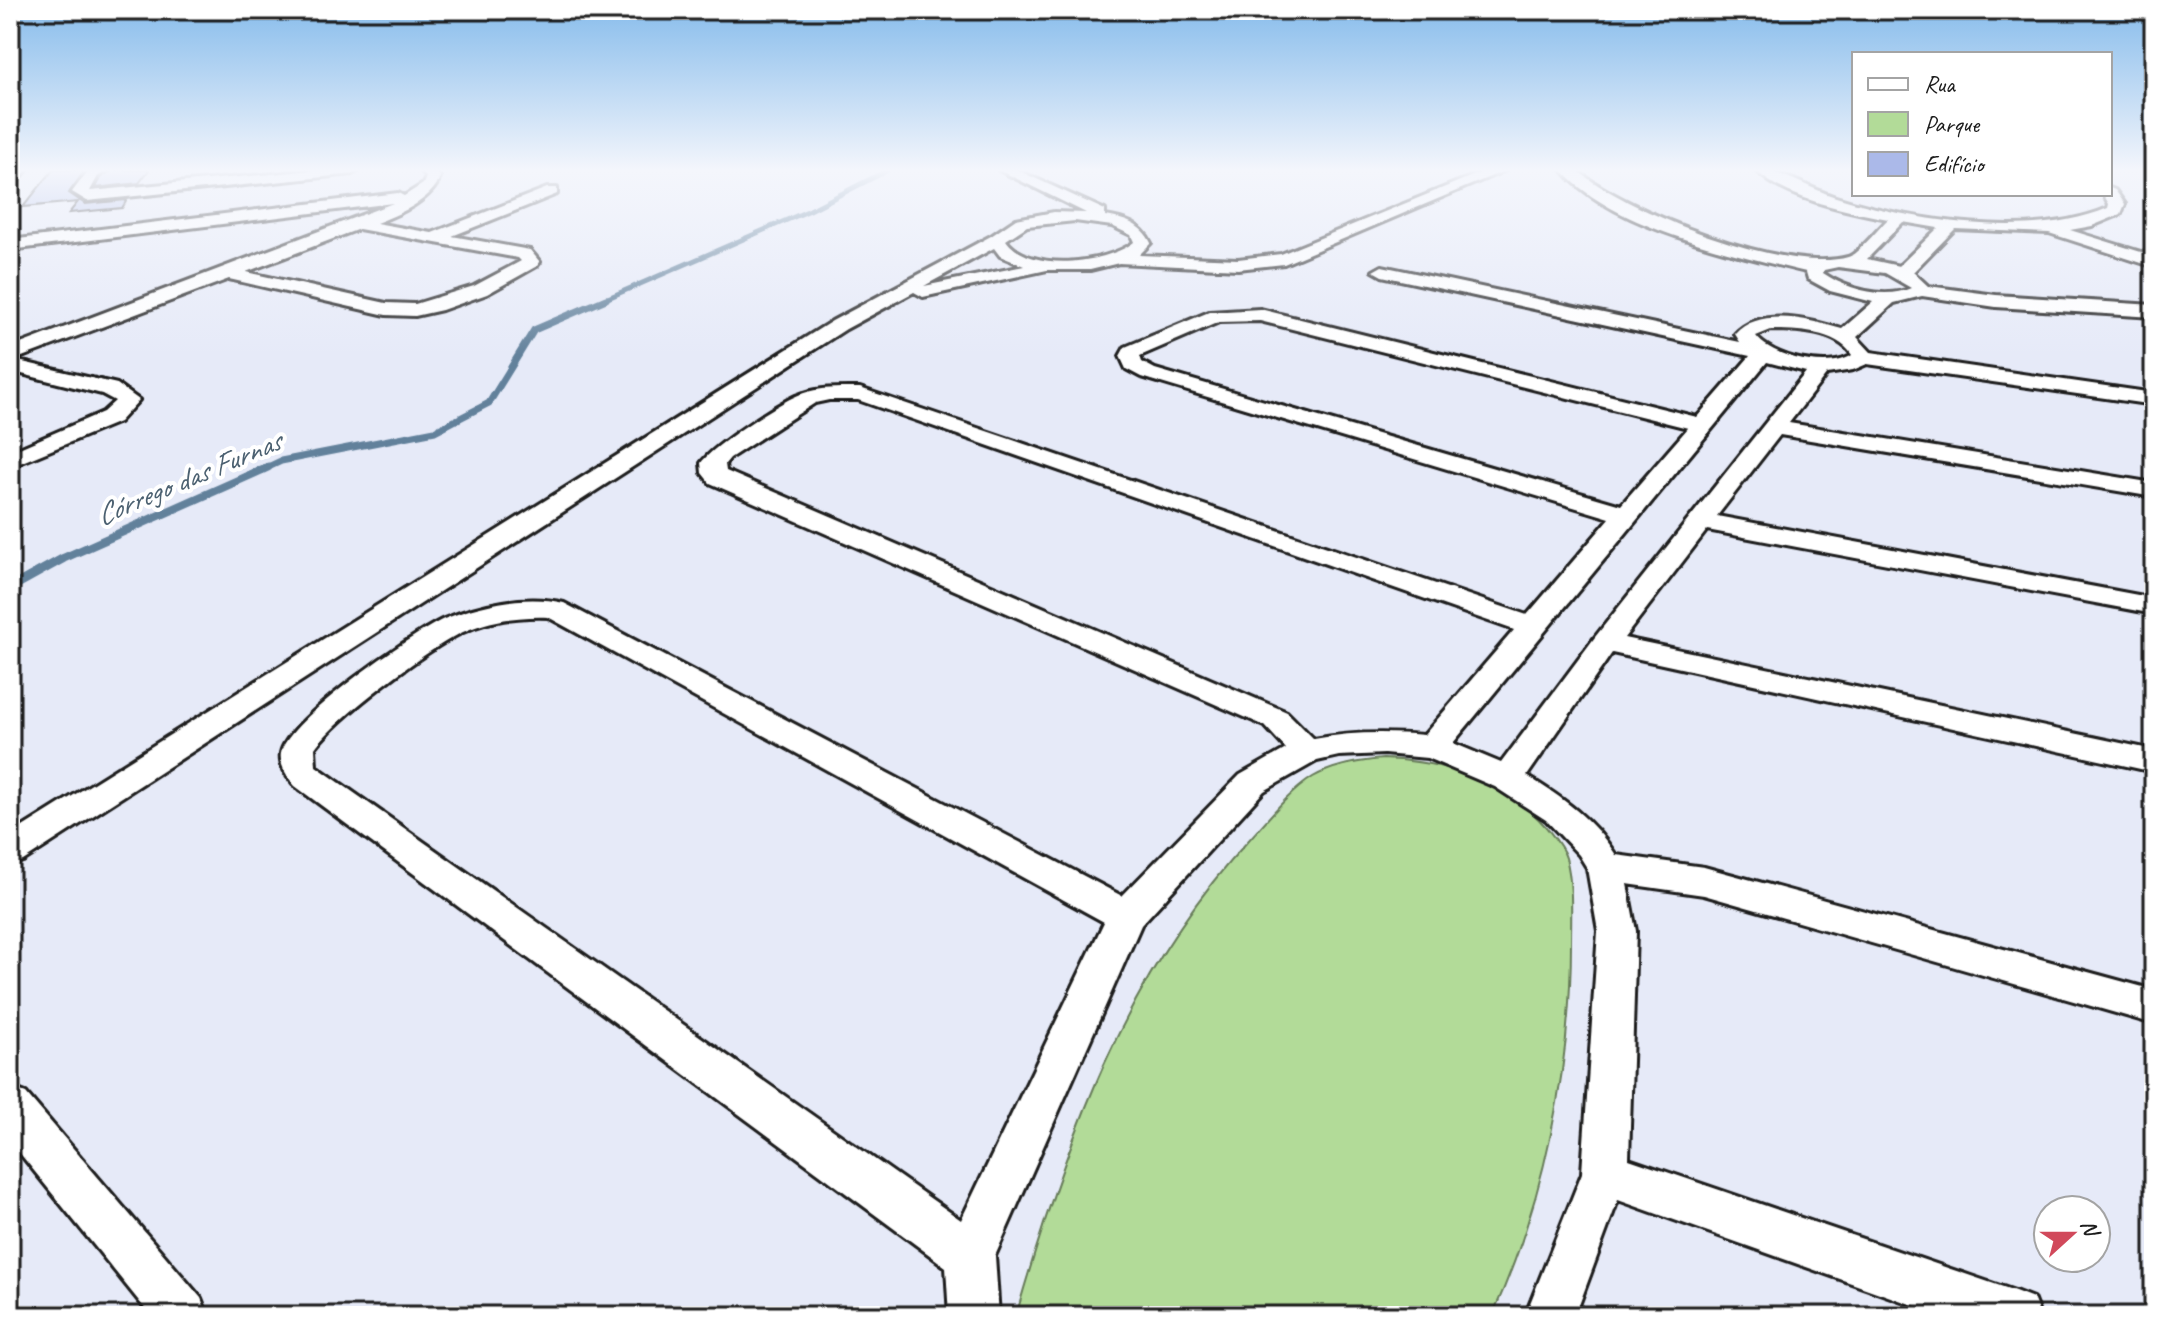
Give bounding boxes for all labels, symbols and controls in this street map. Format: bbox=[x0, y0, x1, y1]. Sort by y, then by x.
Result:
legend bbox=[1852, 52, 2112, 196]
text: Rua bbox=[1924, 69, 1956, 99]
text: Parque bbox=[1924, 109, 1981, 139]
text: Edifício bbox=[1924, 149, 1986, 179]
water label: Córrego das Furnas bbox=[90, 420, 291, 534]
north arrow bbox=[2032, 1194, 2112, 1274]
text: N bbox=[2074, 1216, 2106, 1242]

